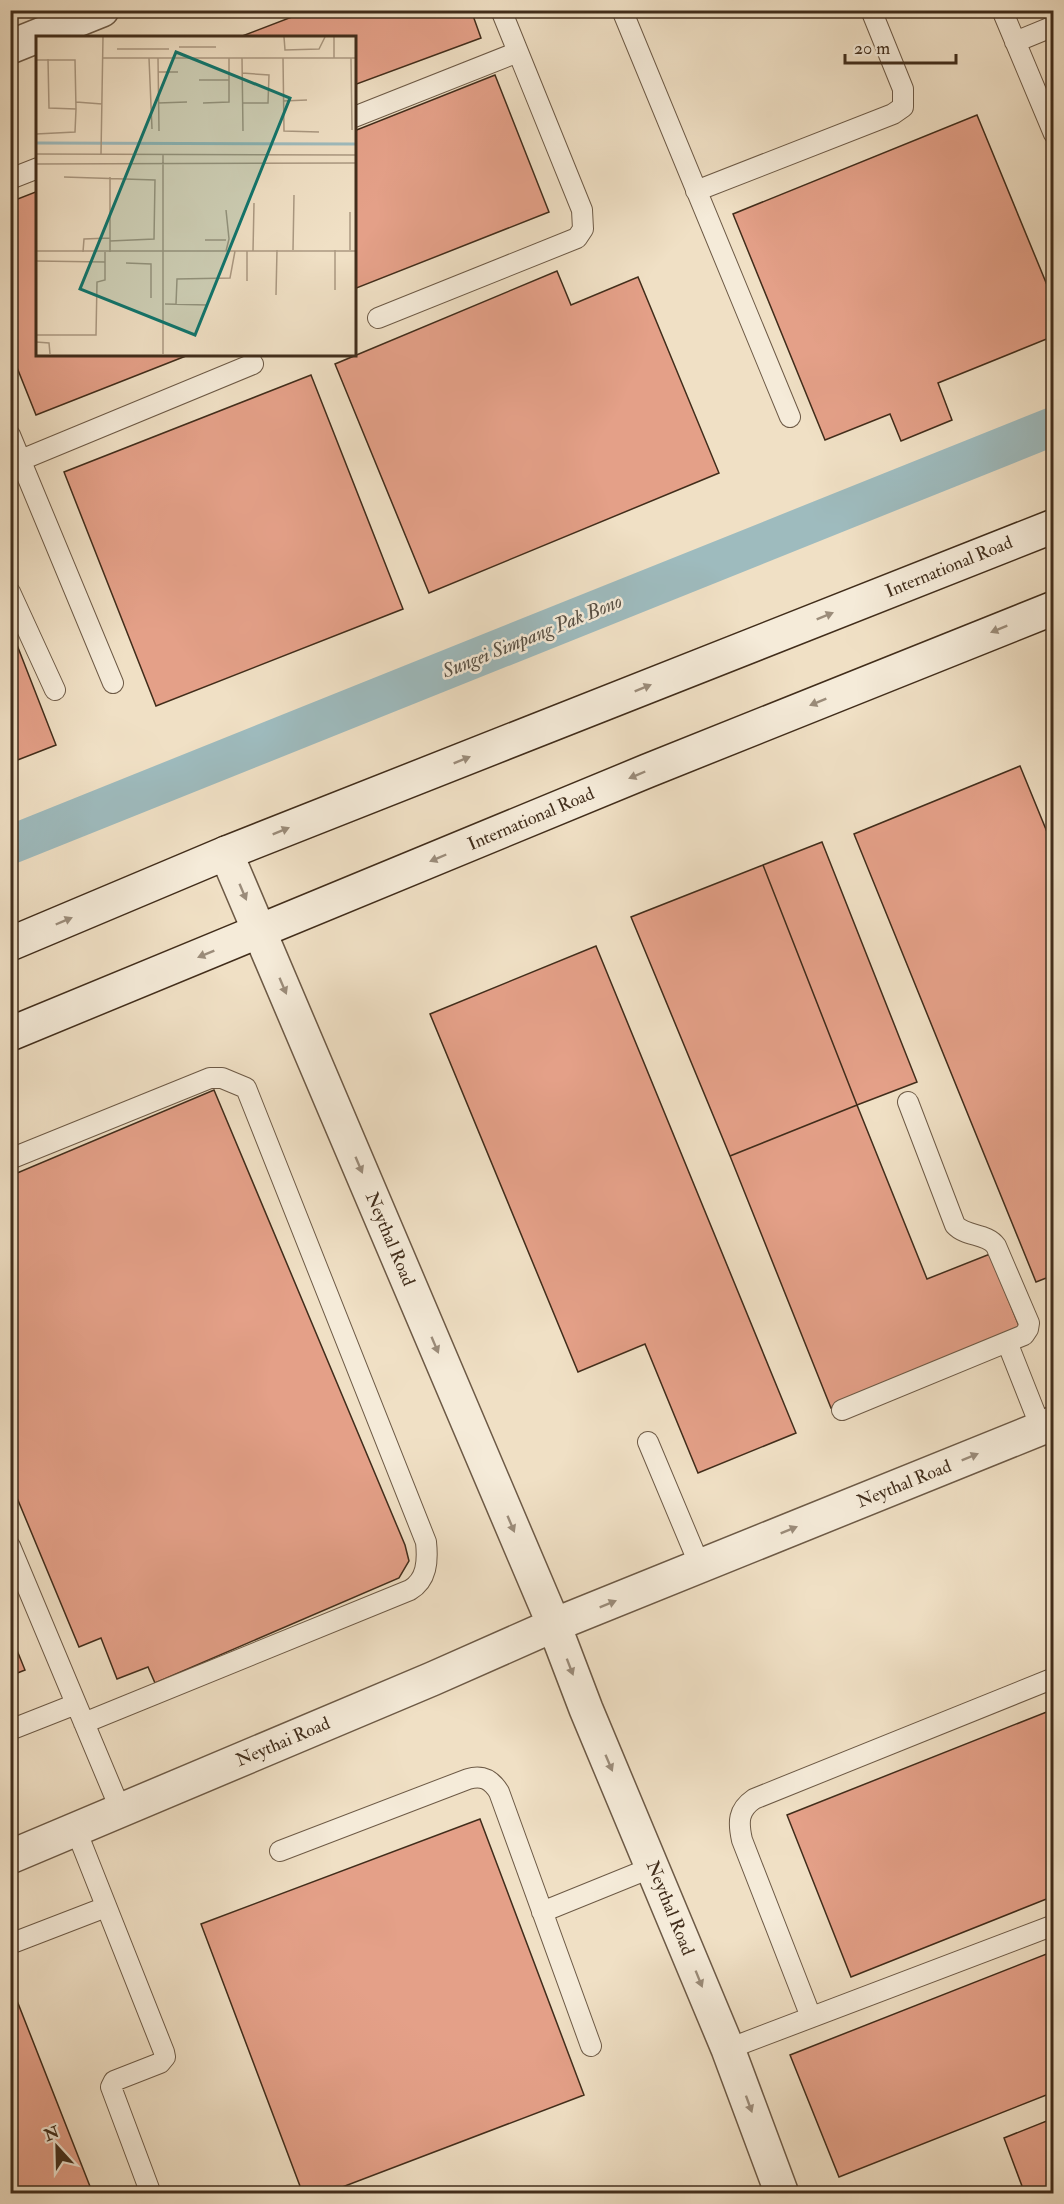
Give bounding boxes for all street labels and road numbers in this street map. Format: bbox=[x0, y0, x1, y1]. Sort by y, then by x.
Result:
street label: International Road bbox=[882, 531, 1016, 603]
street label: International Road bbox=[464, 782, 598, 856]
street label: Neythal Road bbox=[360, 1189, 420, 1290]
street label: Neythal Road bbox=[853, 1455, 955, 1513]
street label: Neythai Road bbox=[232, 1712, 334, 1772]
street label: Neythal Road bbox=[641, 1857, 699, 1959]

